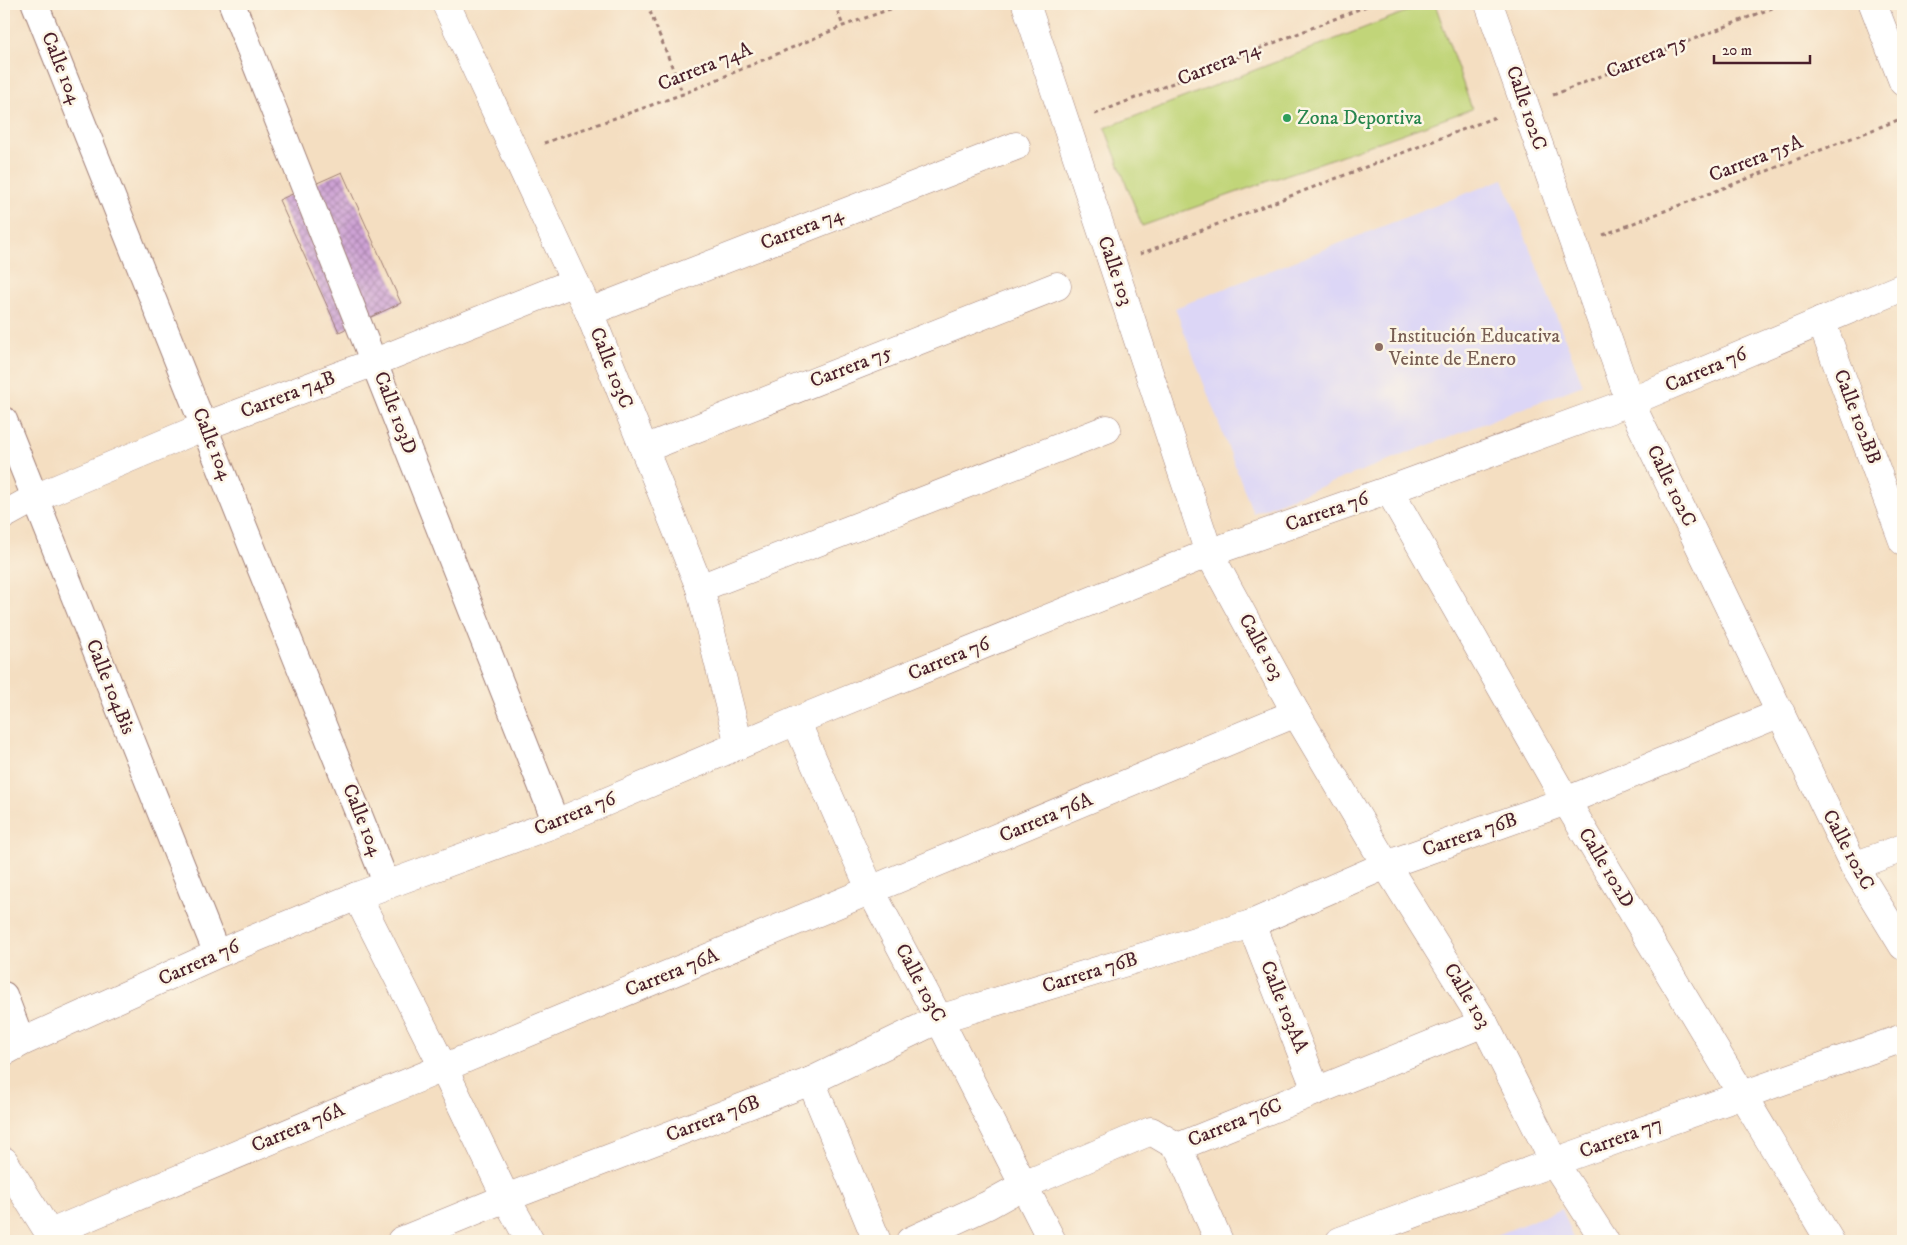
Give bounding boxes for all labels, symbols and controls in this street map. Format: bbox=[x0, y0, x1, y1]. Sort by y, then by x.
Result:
street label: Calle 104 bbox=[35, 28, 87, 108]
street label: Carrera 75 bbox=[1603, 29, 1691, 85]
scale bar bbox=[1714, 32, 1811, 64]
street label: Carrera 74 bbox=[1174, 36, 1264, 92]
street label: Carrera 74A bbox=[654, 37, 756, 97]
text: 20 m bbox=[1722, 41, 1752, 60]
street label: Calle 102C bbox=[1500, 63, 1552, 153]
place label: Zona Deportiva bbox=[1297, 106, 1423, 131]
marker: Zona Deportiva bbox=[1281, 112, 1293, 124]
street label: Carrera 75A bbox=[1706, 130, 1807, 188]
street label: Carrera 74 bbox=[757, 202, 847, 256]
street label: Calle 103 bbox=[1091, 233, 1139, 309]
street label: Calle 103C bbox=[583, 324, 639, 412]
place label: Institución Educativa Veinte de Enero bbox=[1388, 324, 1560, 372]
street label: Carrera 75 bbox=[807, 340, 895, 394]
marker: Institución Educativa Veinte de Enero bbox=[1373, 341, 1385, 353]
street label: Carrera 76 bbox=[1662, 341, 1751, 398]
street label: Carrera 74B bbox=[237, 365, 339, 425]
street label: Calle 102BB bbox=[1828, 366, 1886, 468]
street label: Calle 103D bbox=[368, 368, 422, 458]
street label: Calle 104 bbox=[186, 404, 238, 484]
street label: Calle 102C bbox=[1641, 441, 1701, 531]
street label: Carrera 76 bbox=[1282, 486, 1372, 538]
street label: Calle 103 bbox=[1233, 610, 1289, 684]
street label: Carrera 76 bbox=[904, 631, 994, 687]
street label: Calle 104Bis bbox=[80, 636, 140, 738]
street label: Calle 104 bbox=[336, 780, 388, 860]
street label: Carrera 76 bbox=[530, 786, 620, 842]
street label: Carrera 76A bbox=[996, 787, 1097, 849]
street label: Calle 102C bbox=[1816, 806, 1880, 894]
street label: Carrera 76B bbox=[1419, 807, 1521, 863]
street label: Calle 102D bbox=[1572, 823, 1640, 913]
street label: Carrera 76 bbox=[155, 934, 244, 992]
street label: Calle 103C bbox=[889, 940, 951, 1026]
street label: Carrera 76A bbox=[622, 943, 723, 1003]
street label: Carrera 76B bbox=[1039, 947, 1141, 999]
street label: Calle 103AA bbox=[1254, 957, 1314, 1057]
street label: Calle 103 bbox=[1438, 959, 1496, 1033]
street label: Carrera 76B bbox=[662, 1090, 764, 1148]
street label: Carrera 76C bbox=[1184, 1093, 1286, 1153]
street label: Carrera 76A bbox=[248, 1097, 349, 1159]
street label: Carrera 77 bbox=[1576, 1112, 1666, 1164]

